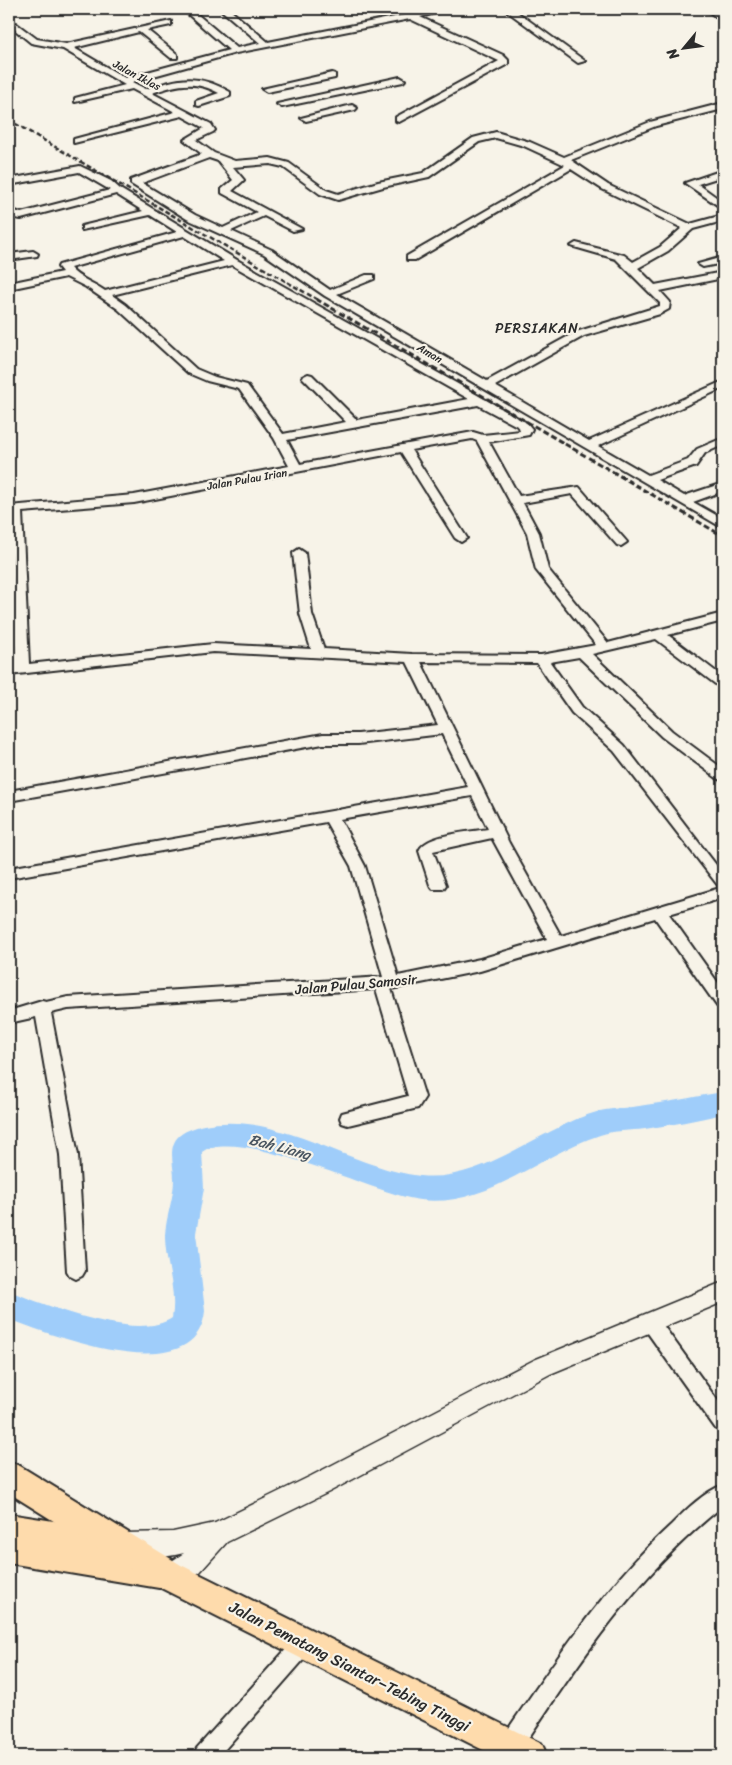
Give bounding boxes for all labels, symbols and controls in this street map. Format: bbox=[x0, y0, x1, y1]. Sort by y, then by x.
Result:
north arrow bbox=[660, 22, 710, 72]
text: N bbox=[660, 43, 687, 65]
street label: Jalan Iklas bbox=[108, 54, 165, 96]
district label: PERSIAKAN bbox=[495, 316, 579, 341]
street label: Aman bbox=[412, 338, 446, 369]
street label: Jalan Pulau Irian bbox=[204, 463, 289, 496]
street label: Jalan Pulau Samosir bbox=[293, 967, 419, 1002]
water label: Bah Liang bbox=[246, 1126, 315, 1168]
street label: Jalan Pematang Siantar–Tebing Tinggi bbox=[223, 1592, 476, 1740]

